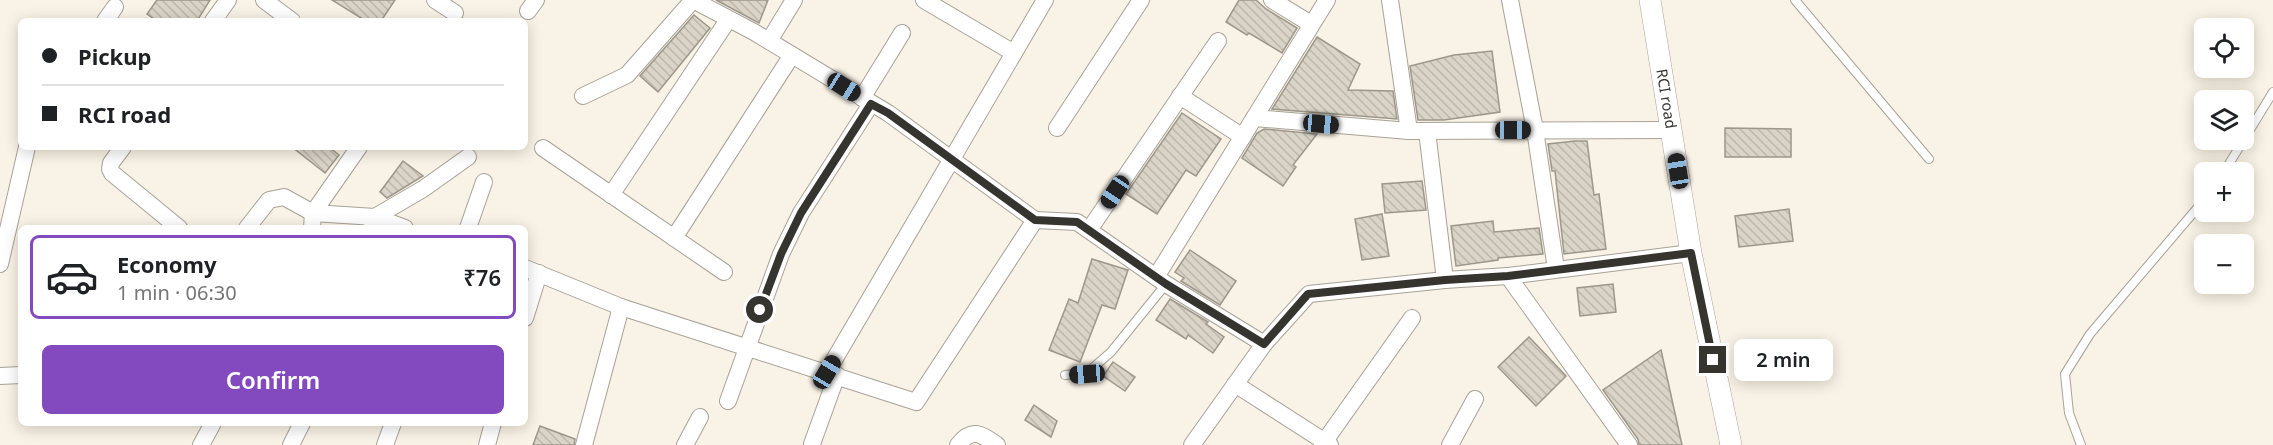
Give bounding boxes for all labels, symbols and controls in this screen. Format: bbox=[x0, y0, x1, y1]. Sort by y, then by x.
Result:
map controls bbox=[2194, 18, 2254, 294]
button: locate bbox=[2194, 18, 2254, 78]
text: Pickup bbox=[78, 41, 151, 71]
street label: RCI road bbox=[1652, 67, 1682, 130]
car bbox=[824, 70, 864, 104]
button: layers bbox=[2194, 90, 2254, 150]
text: RCI road bbox=[78, 99, 171, 129]
car bbox=[1302, 113, 1340, 135]
car bbox=[1495, 121, 1531, 139]
car bbox=[1666, 152, 1690, 190]
button: + bbox=[2194, 162, 2254, 222]
car bbox=[1097, 172, 1133, 212]
button: − bbox=[2194, 234, 2254, 294]
text: Economy bbox=[117, 249, 216, 279]
icon: car bbox=[45, 250, 99, 304]
text: ₹76 bbox=[463, 262, 501, 292]
text: 1 min · 06:30 bbox=[117, 279, 237, 306]
route start bbox=[746, 296, 773, 323]
callout: 2 min bbox=[1734, 339, 1833, 381]
button: Confirm bbox=[42, 345, 504, 414]
route end bbox=[1699, 346, 1726, 373]
text: 2 min bbox=[1756, 346, 1811, 373]
car bbox=[810, 352, 844, 392]
car bbox=[1068, 364, 1106, 384]

